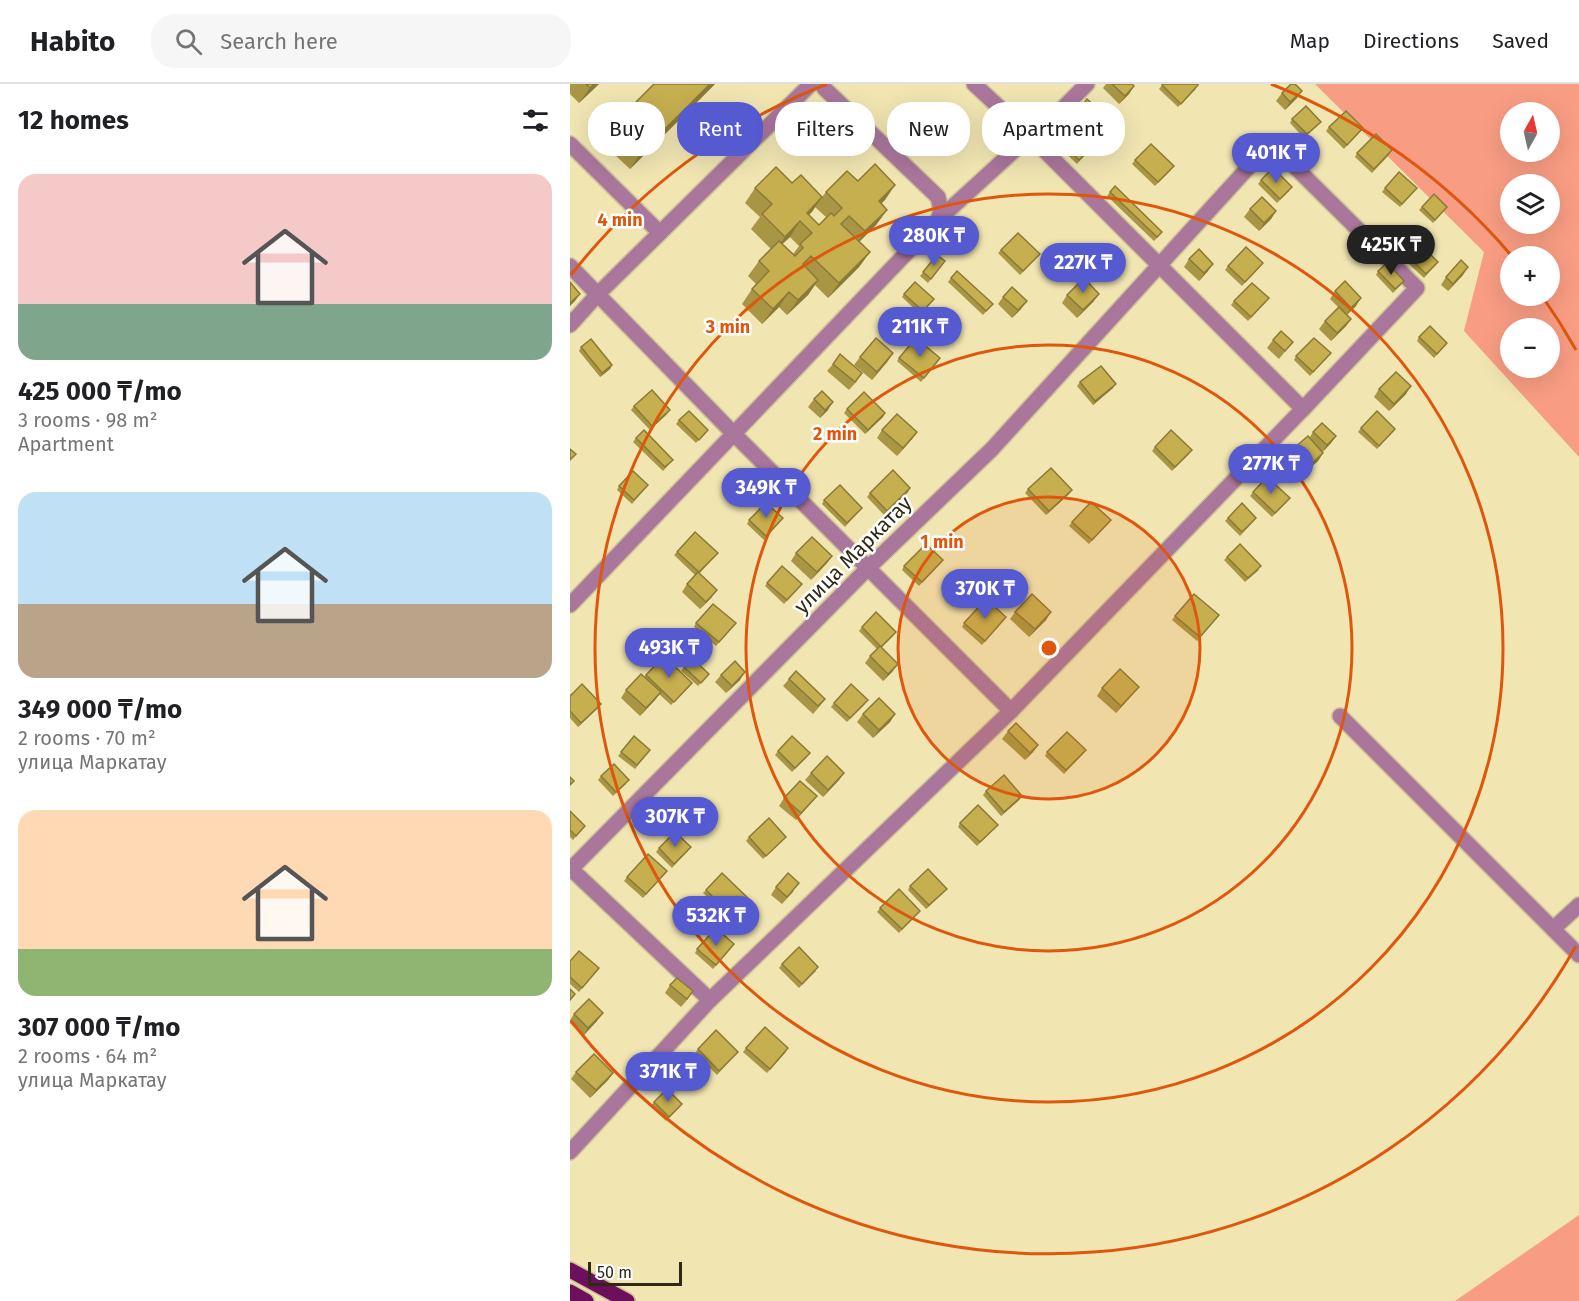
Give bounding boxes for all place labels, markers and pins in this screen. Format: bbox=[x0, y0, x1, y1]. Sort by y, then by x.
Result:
pin: 401K ₸ bbox=[1227, 133, 1325, 184]
pin: 280K ₸ bbox=[885, 216, 983, 267]
pin: 425K ₸ bbox=[1342, 225, 1440, 276]
pin: 227K ₸ bbox=[1034, 243, 1132, 294]
pin: 211K ₸ bbox=[871, 307, 969, 358]
pin: 277K ₸ bbox=[1222, 444, 1320, 495]
pin: 349K ₸ bbox=[717, 468, 815, 519]
pin: 370K ₸ bbox=[936, 569, 1034, 620]
pin: 493K ₸ bbox=[620, 628, 718, 679]
centre of rings bbox=[1039, 638, 1059, 658]
pin: 307K ₸ bbox=[626, 797, 724, 848]
pin: 532K ₸ bbox=[667, 896, 765, 947]
pin: 371K ₸ bbox=[619, 1052, 717, 1103]

